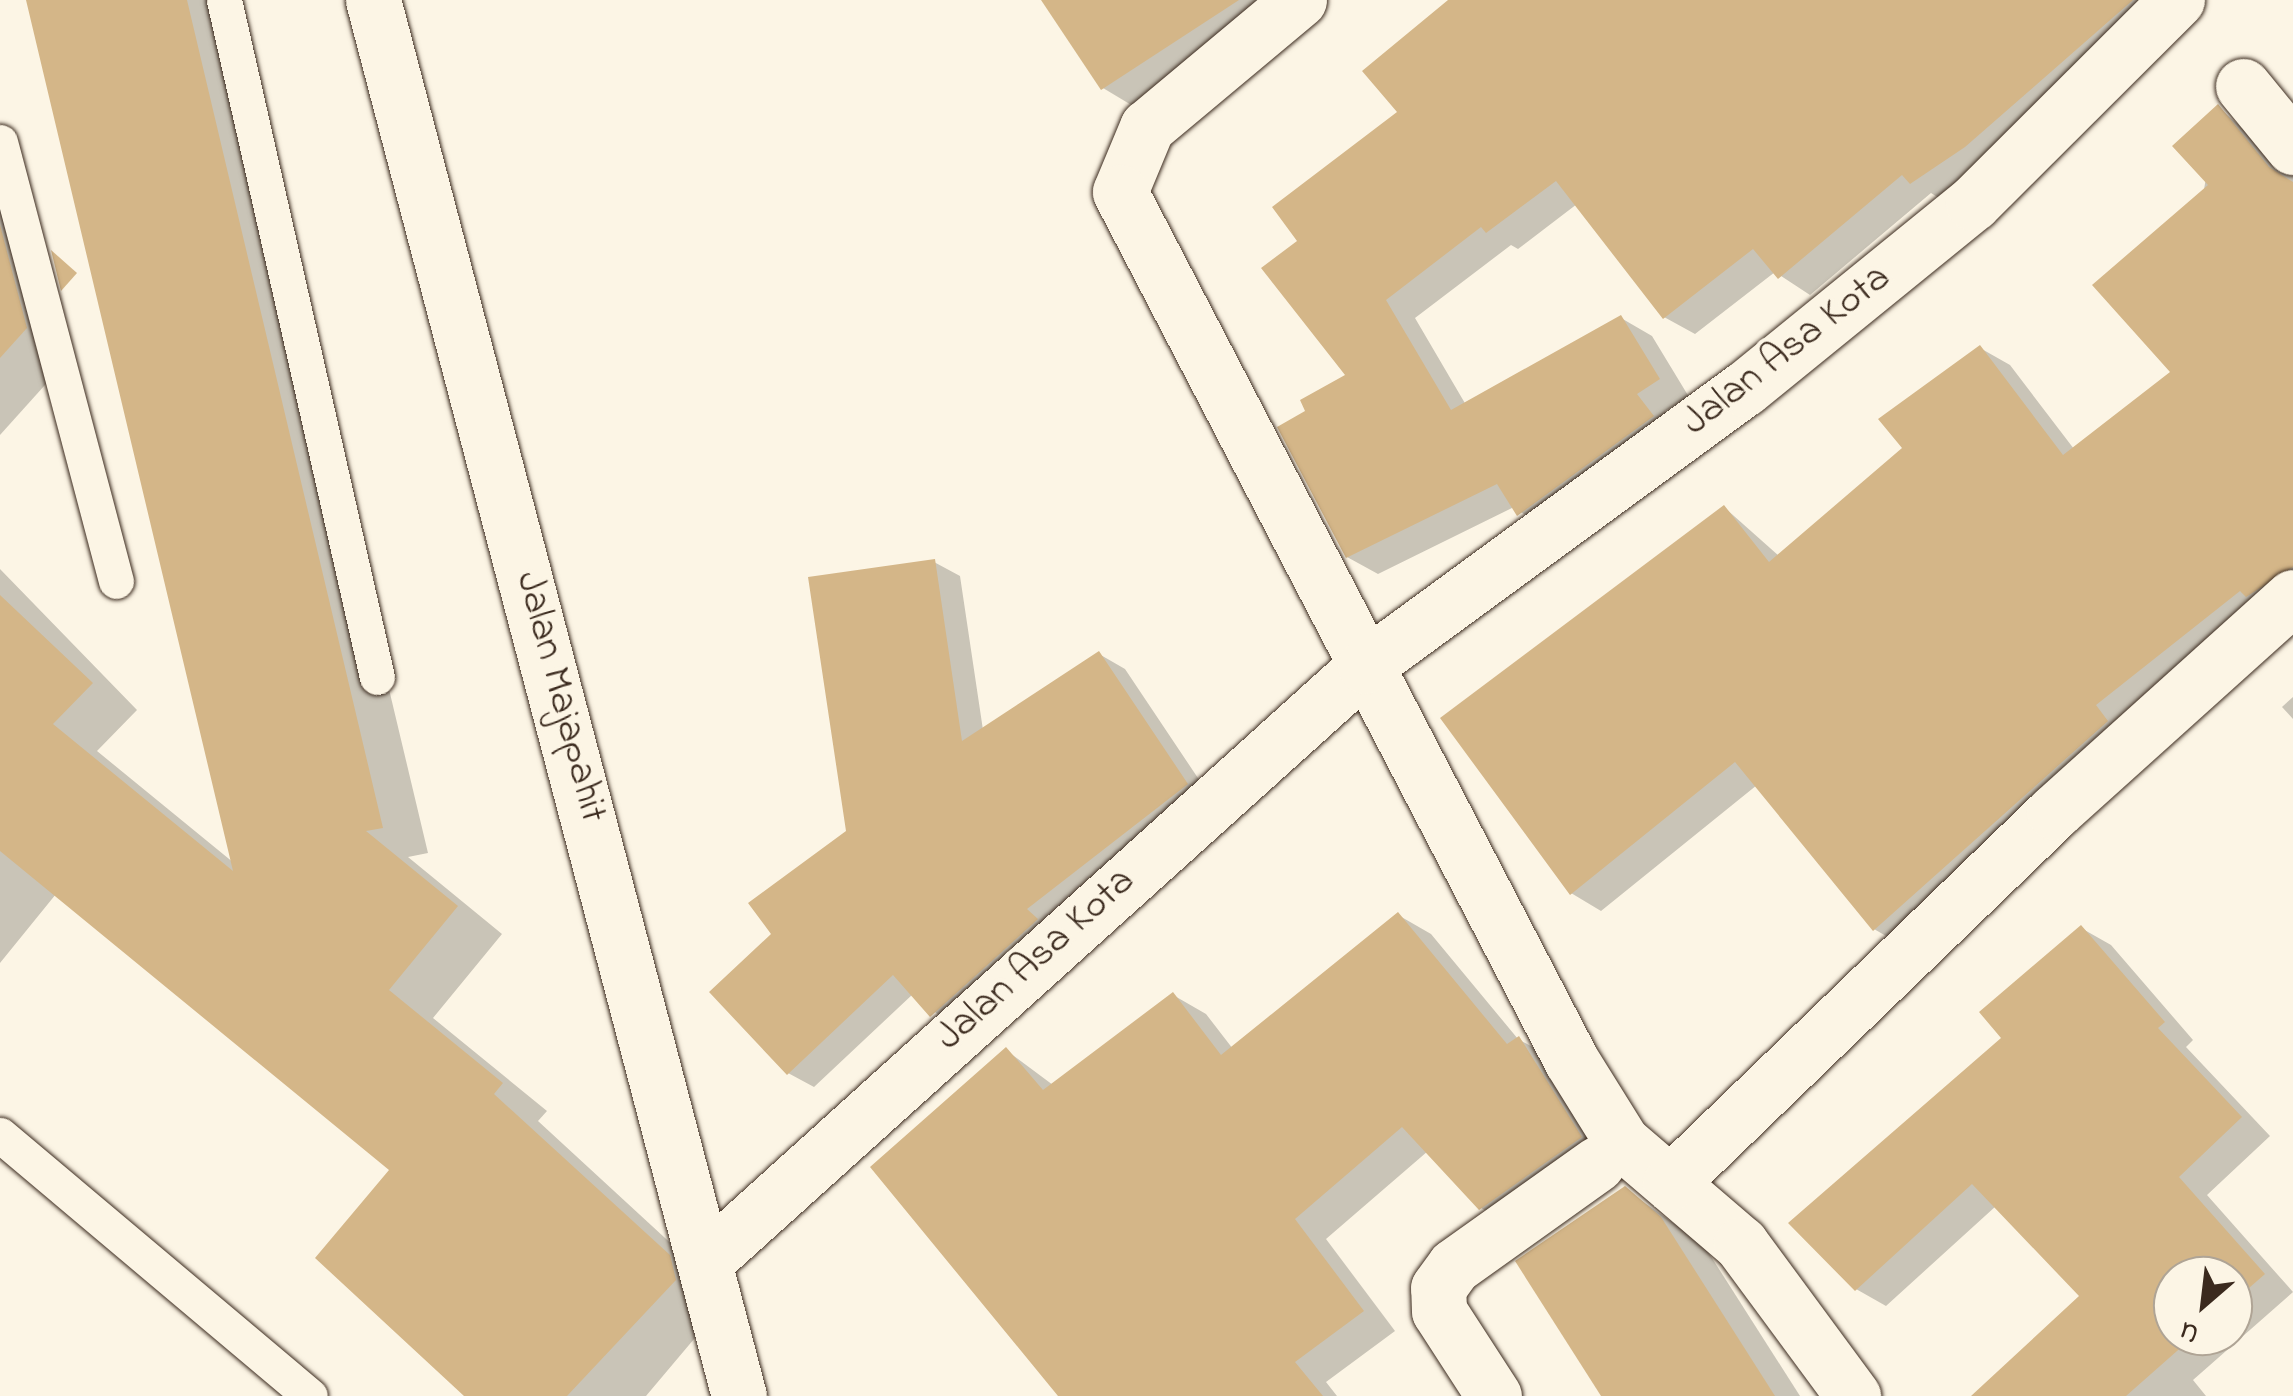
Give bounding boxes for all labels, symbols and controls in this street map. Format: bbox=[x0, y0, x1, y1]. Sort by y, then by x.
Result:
street label: Jalan Asa Kota bbox=[1673, 255, 1901, 447]
street label: Jalan Majapahit bbox=[503, 566, 617, 828]
street label: Jalan Asa Kota bbox=[927, 858, 1145, 1062]
north arrow bbox=[2153, 1256, 2253, 1356]
text: U bbox=[2172, 1309, 2207, 1353]

